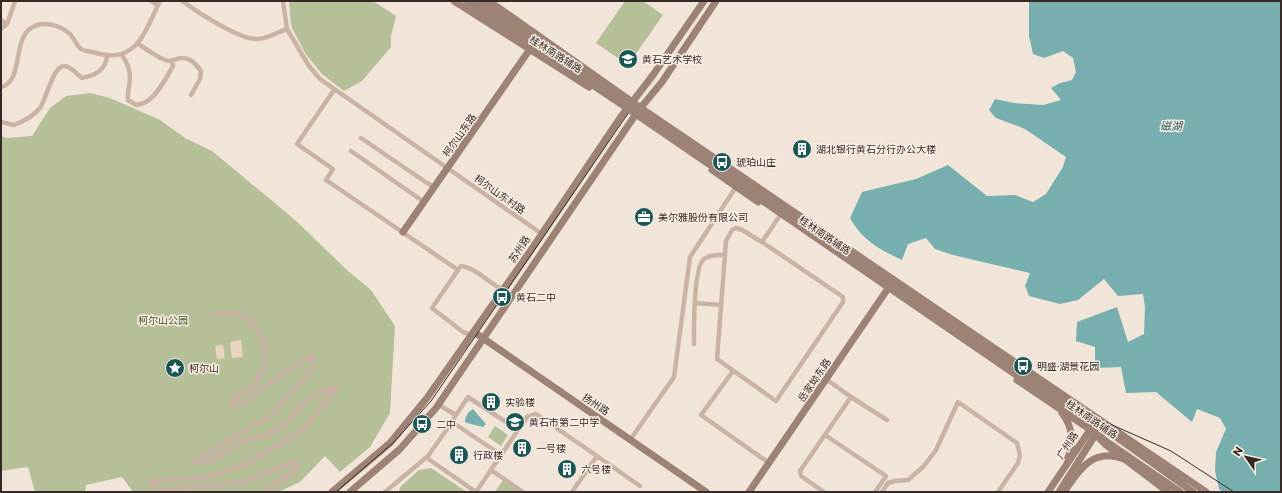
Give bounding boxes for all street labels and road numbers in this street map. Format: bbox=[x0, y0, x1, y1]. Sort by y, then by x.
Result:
street label: 桂林南路辅路 bbox=[527, 33, 585, 75]
street label: 柯尔山东路 bbox=[440, 111, 478, 159]
street label: 柯尔山东村路 bbox=[472, 172, 528, 216]
street label: 桂林南路辅路 bbox=[797, 213, 853, 257]
street label: 苏州路 bbox=[506, 233, 532, 265]
street label: 岳家坳东路 bbox=[795, 356, 833, 404]
street label: 扬州路 bbox=[580, 391, 612, 417]
street label: 桂林南路辅路 bbox=[1064, 397, 1120, 441]
street label: 广州路 bbox=[1054, 429, 1080, 461]

